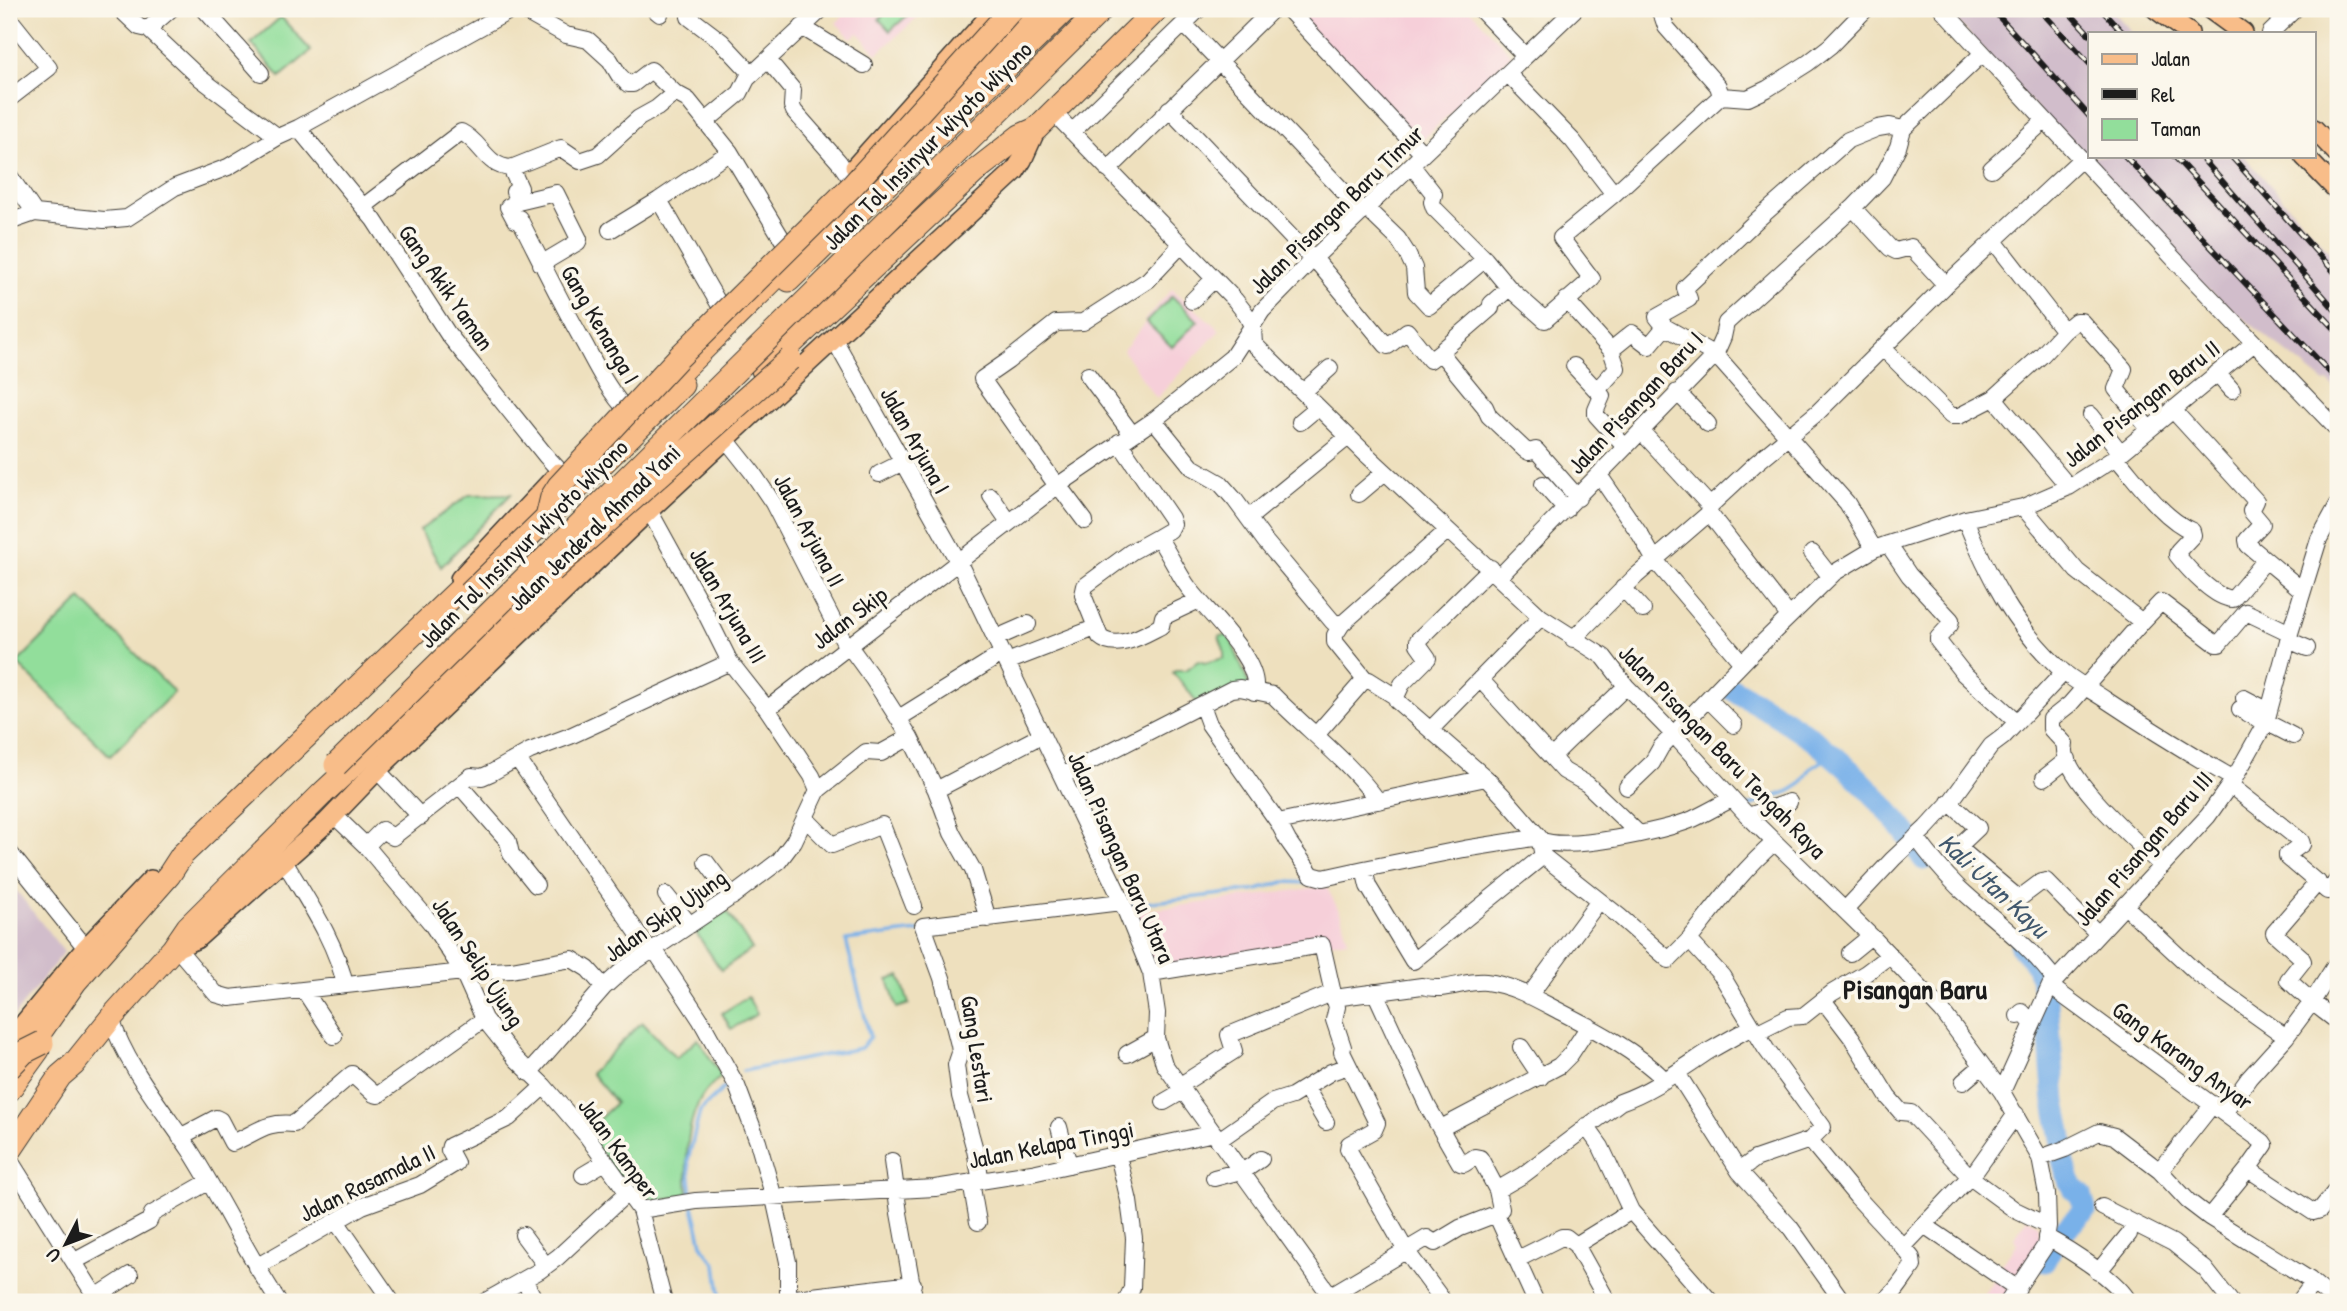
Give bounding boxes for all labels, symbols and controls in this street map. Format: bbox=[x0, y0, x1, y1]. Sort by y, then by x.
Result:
legend bbox=[2088, 32, 2316, 158]
street label: Jalan Tol Insinyur Wiyoto Wiyono bbox=[815, 33, 1039, 257]
text: Jalan bbox=[2151, 44, 2190, 73]
text: Rel bbox=[2151, 80, 2175, 109]
text: Taman bbox=[2151, 114, 2201, 143]
street label: Jalan Pisangan Baru Timur bbox=[1242, 117, 1430, 301]
street label: Gang Akik Yaman bbox=[392, 218, 502, 356]
street label: Gang Kenanga I bbox=[554, 259, 648, 389]
street label: Jalan Pisangan Baru I bbox=[1560, 323, 1710, 481]
street label: Jalan Pisangan Baru II bbox=[2056, 332, 2226, 474]
street label: Jalan Arjuna I bbox=[873, 381, 959, 499]
street label: Jalan Tol Insinyur Wiyoto Wiyono bbox=[411, 431, 635, 655]
street label: Jalan Jenderal Ahmad Yani bbox=[501, 436, 687, 618]
street label: Jalan Arjuna II bbox=[767, 468, 853, 592]
street label: Jalan Arjuna III bbox=[683, 541, 775, 669]
street label: Jalan Skip bbox=[805, 578, 893, 656]
street label: Jalan Pisangan Baru Tengah Raya bbox=[1612, 637, 1834, 865]
street label: Jalan Pisangan Baru Utara bbox=[1061, 746, 1183, 968]
street label: Jalan Pisangan Baru III bbox=[2067, 763, 2219, 933]
water label: Kali Utan Kayu bbox=[1931, 825, 2059, 948]
street label: Jalan Skip Ujung bbox=[597, 861, 733, 969]
street label: Jalan Selip Ujung bbox=[425, 891, 533, 1033]
district label: Pisangan Baru bbox=[1843, 970, 1988, 1009]
street label: Gang Lestari bbox=[954, 993, 1002, 1105]
street label: Gang Karang Anyar bbox=[2106, 993, 2260, 1117]
street label: Jalan Kamper bbox=[571, 1091, 667, 1205]
street label: Jalan Kelapa Tinggi bbox=[966, 1112, 1136, 1176]
street label: Jalan Rasamala II bbox=[294, 1135, 440, 1229]
north arrow bbox=[32, 1210, 102, 1280]
text: U bbox=[40, 1242, 67, 1268]

